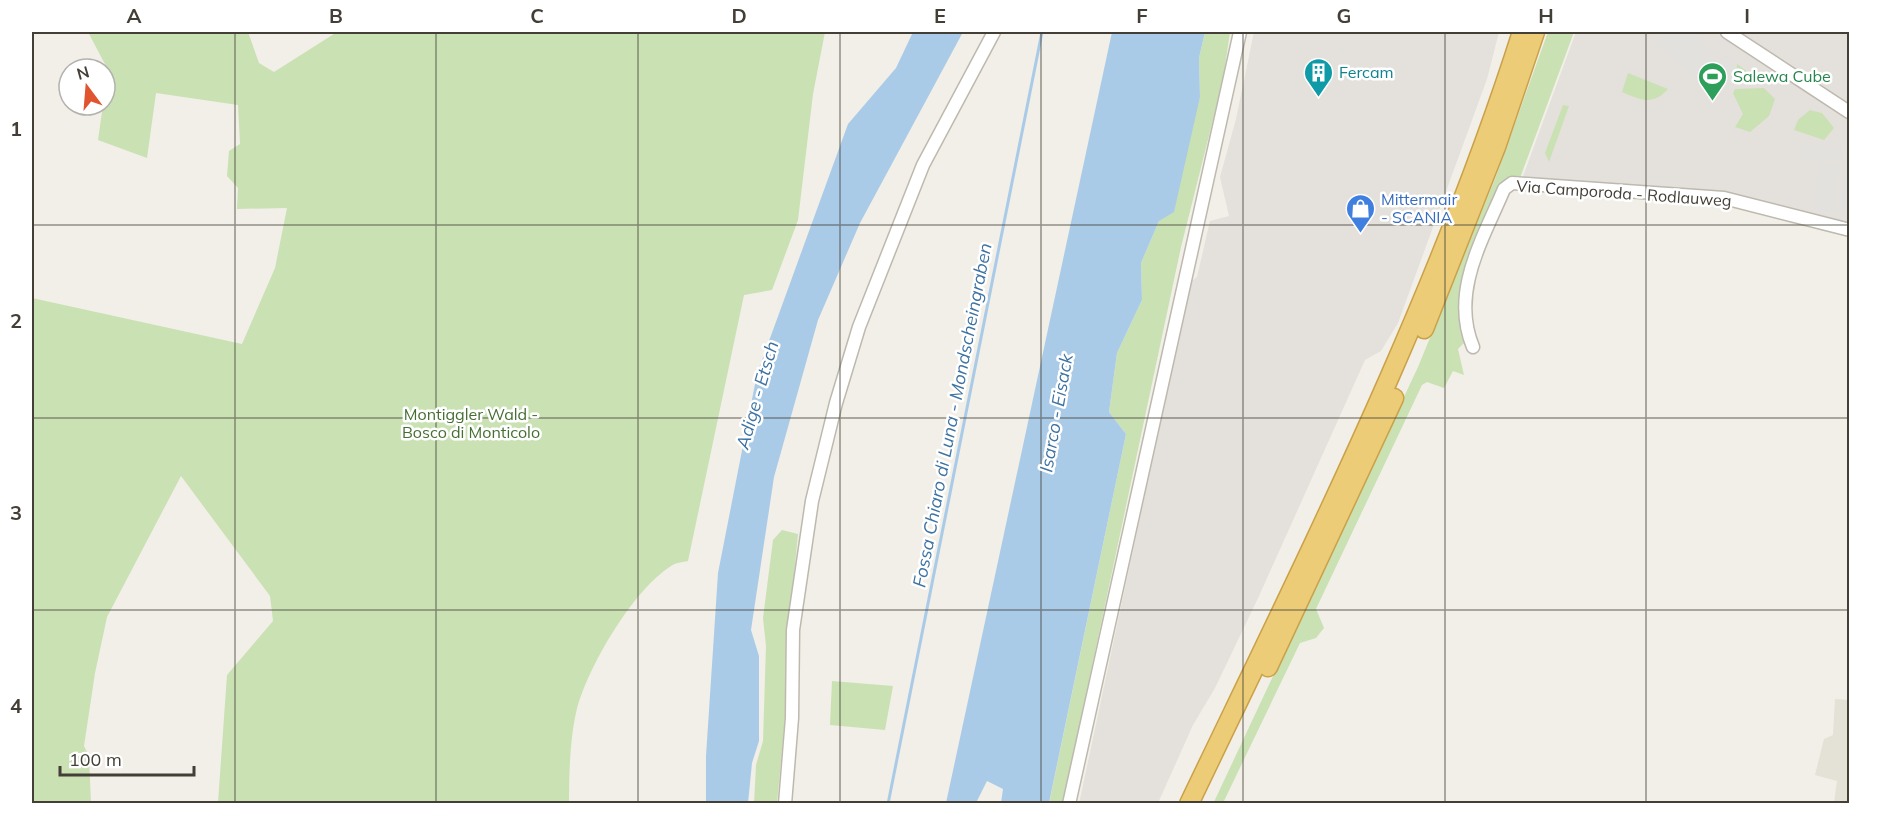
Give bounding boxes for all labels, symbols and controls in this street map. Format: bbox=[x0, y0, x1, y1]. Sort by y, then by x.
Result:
text: A bbox=[127, 3, 142, 28]
text: B bbox=[329, 3, 343, 28]
text: C bbox=[530, 3, 544, 28]
text: D bbox=[731, 3, 747, 28]
text: E bbox=[934, 3, 946, 28]
text: F bbox=[1136, 3, 1148, 28]
text: G bbox=[1337, 3, 1351, 28]
text: H bbox=[1538, 3, 1554, 28]
text: I bbox=[1744, 3, 1750, 28]
building icon: Fercam bbox=[1302, 56, 1334, 98]
north arrow bbox=[57, 57, 117, 117]
sports icon: Salewa Cube bbox=[1696, 60, 1728, 102]
text: N bbox=[74, 61, 91, 84]
place label: Fercam bbox=[1339, 62, 1394, 82]
place label: Salewa Cube bbox=[1733, 66, 1831, 86]
text: 1 bbox=[10, 116, 22, 141]
street label: Via Camporoda - Rodlauweg bbox=[1516, 176, 1732, 210]
place label: Mittermair - SCANIA bbox=[1381, 189, 1457, 227]
shop icon: Mittermair - SCANIA bbox=[1344, 192, 1376, 234]
water label: Fossa Chiaro di Luna - Mondscheingraben bbox=[907, 241, 997, 589]
text: 2 bbox=[10, 308, 22, 333]
water label: Adige - Etsch bbox=[730, 338, 783, 453]
water label: Isarco - Eisack bbox=[1034, 351, 1078, 474]
park label: Montiggler Wald - Bosco di Monticolo bbox=[402, 404, 540, 442]
text: 3 bbox=[10, 500, 22, 525]
text: 4 bbox=[10, 693, 22, 718]
scale bar bbox=[60, 739, 194, 777]
text: 100 m bbox=[69, 748, 122, 771]

